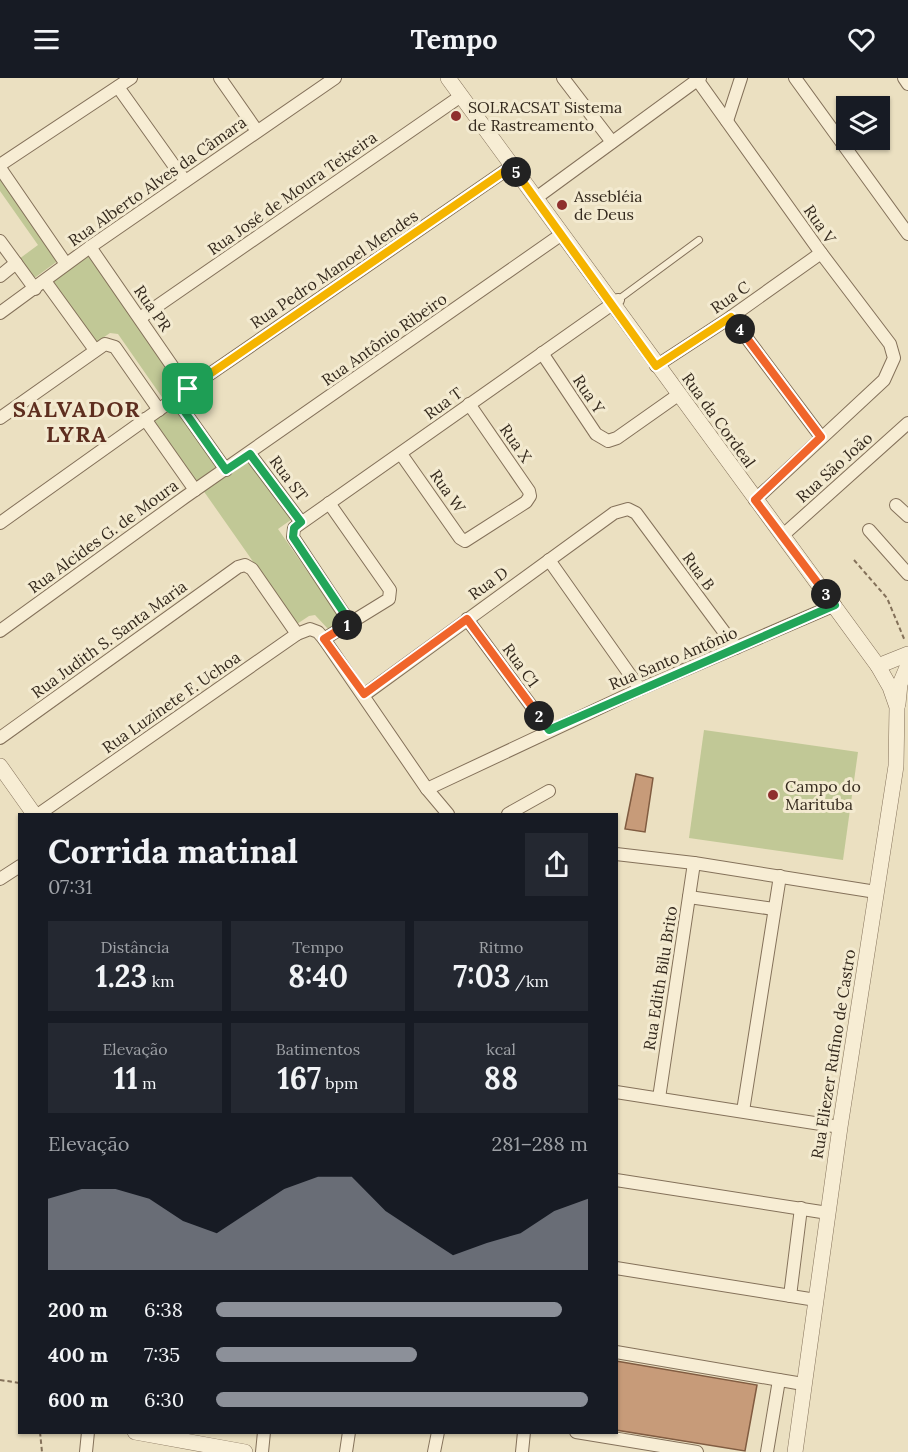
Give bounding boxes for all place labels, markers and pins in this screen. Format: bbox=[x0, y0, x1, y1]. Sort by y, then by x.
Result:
place label: SOLRACSAT Sistema de Rastreamento bbox=[468, 97, 622, 135]
marker: SOLRACSAT Sistema de Rastreamento bbox=[449, 109, 463, 123]
pin: 5 bbox=[501, 157, 531, 187]
place label: Assebléia de Deus bbox=[573, 186, 643, 224]
marker: Assebléia de Deus bbox=[555, 198, 569, 212]
pin: 4 bbox=[725, 314, 755, 344]
pin bbox=[162, 363, 213, 414]
pin: 3 bbox=[811, 579, 841, 609]
pin: 1 bbox=[332, 610, 362, 640]
pin: 2 bbox=[524, 701, 554, 731]
place label: Campo do Marituba bbox=[785, 776, 861, 814]
marker: Campo do Marituba bbox=[766, 788, 780, 802]

